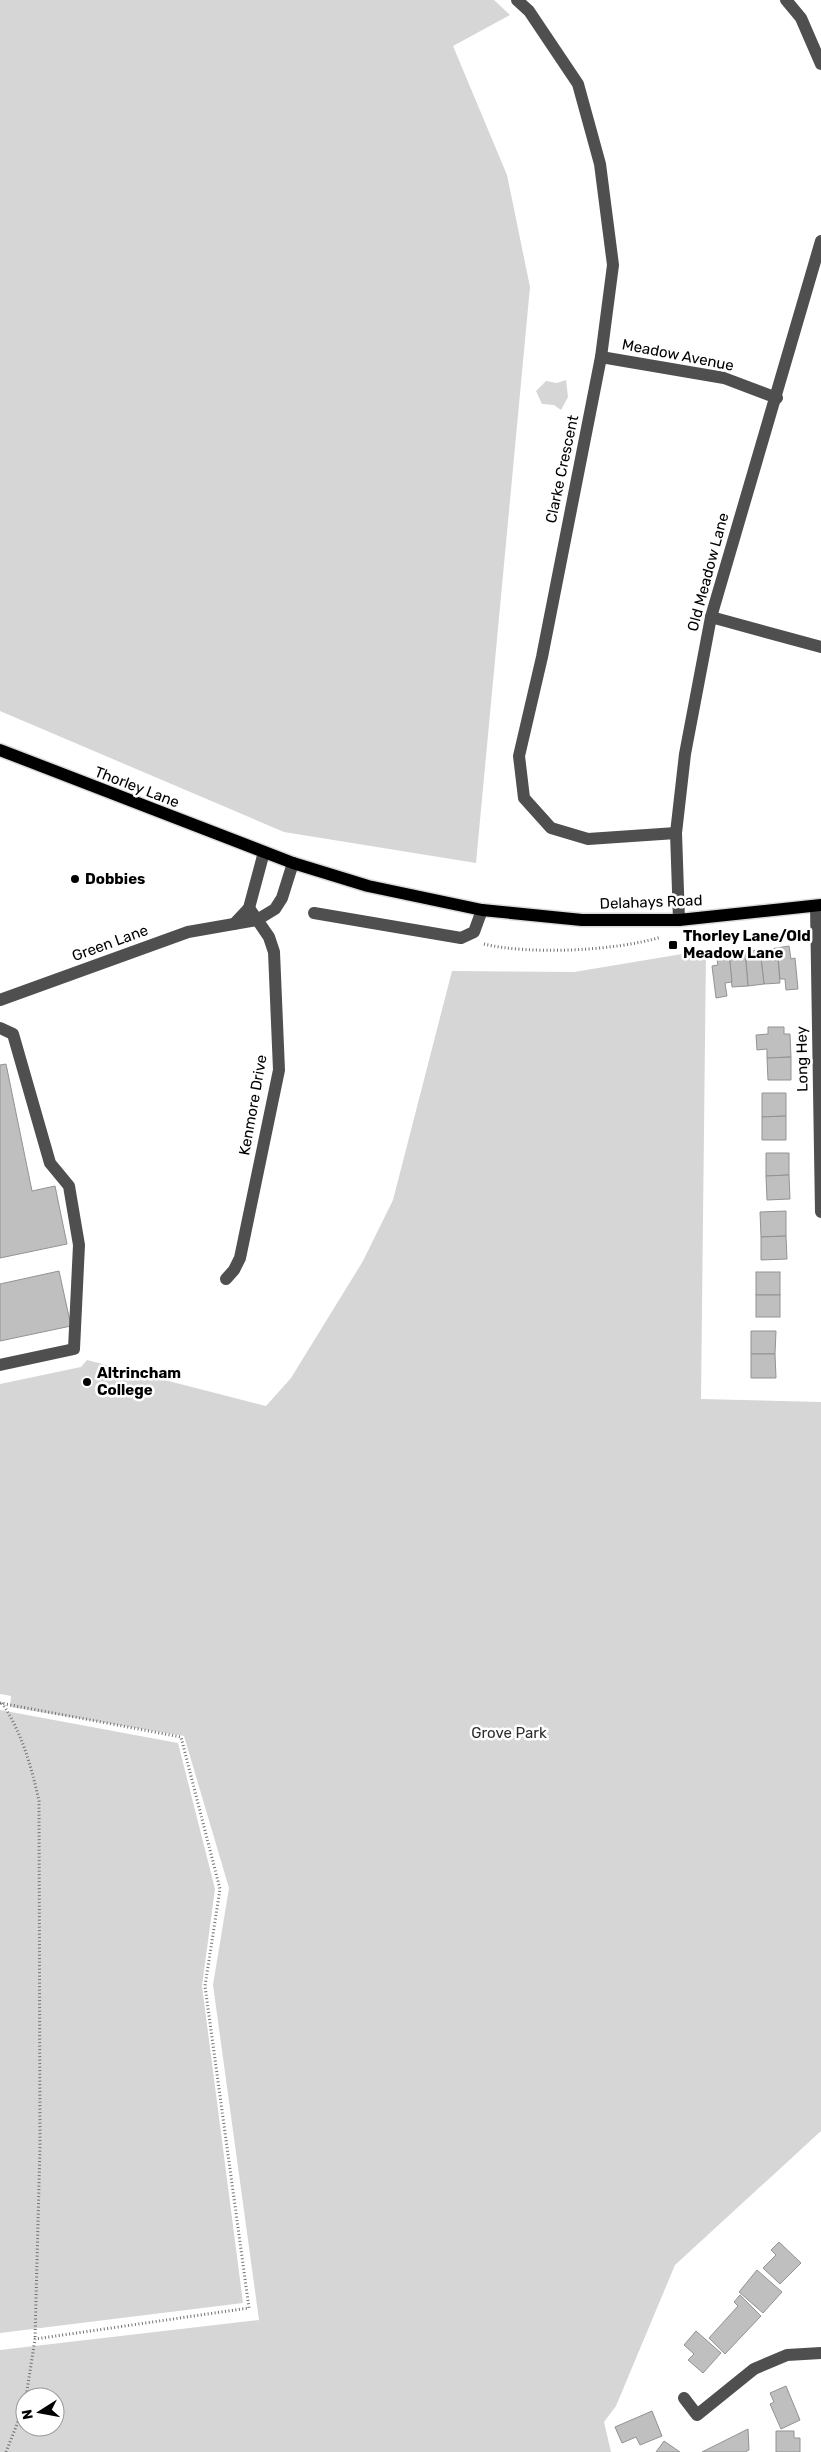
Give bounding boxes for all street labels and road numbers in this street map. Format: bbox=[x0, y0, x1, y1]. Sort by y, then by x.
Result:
street label: Meadow Avenue bbox=[621, 335, 735, 375]
street label: Clarke Crescent bbox=[542, 413, 582, 525]
street label: Old Meadow Lane bbox=[684, 511, 732, 633]
street label: Thorley Lane bbox=[92, 763, 182, 811]
street label: Delahays Road bbox=[599, 891, 703, 913]
street label: Green Lane bbox=[70, 921, 150, 965]
street label: Long Hey bbox=[792, 1026, 812, 1092]
street label: Kenmore Drive bbox=[235, 1053, 271, 1157]

